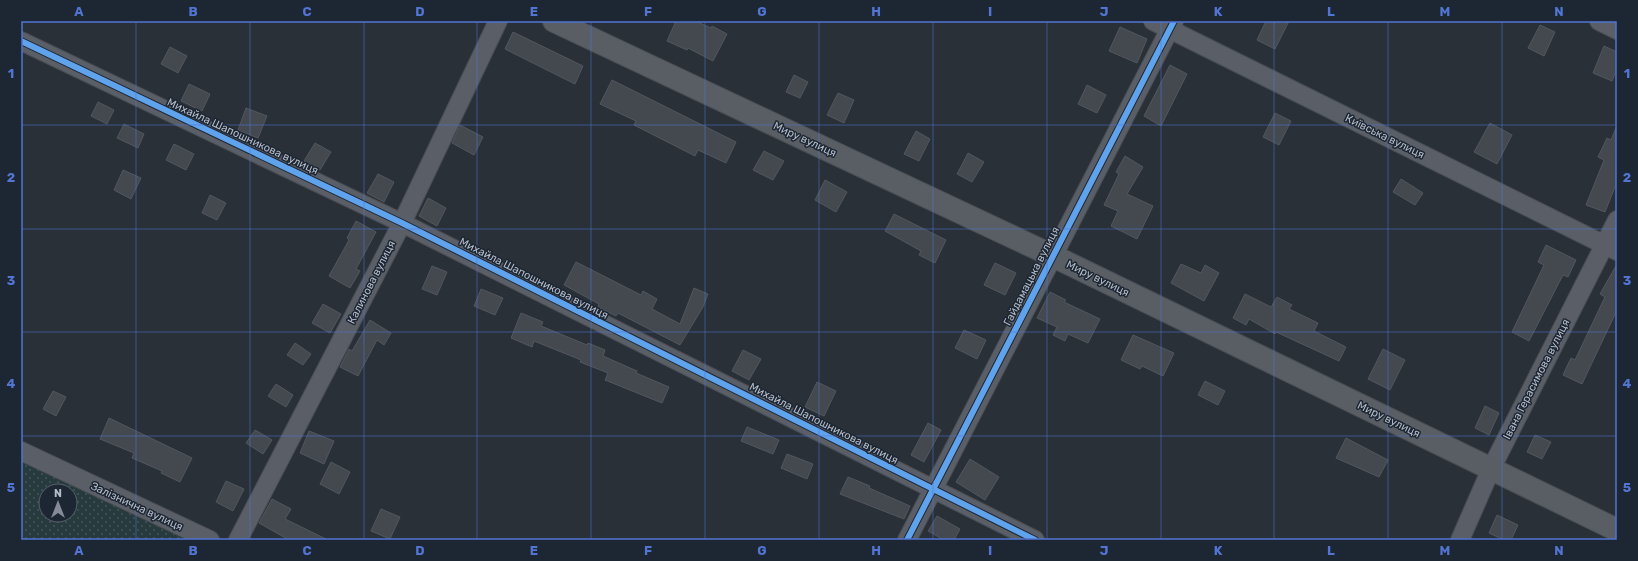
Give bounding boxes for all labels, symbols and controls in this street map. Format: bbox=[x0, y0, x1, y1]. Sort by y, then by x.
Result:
text: A bbox=[74, 4, 84, 19]
text: B bbox=[188, 4, 198, 19]
text: C bbox=[302, 4, 312, 19]
text: D bbox=[415, 4, 425, 19]
text: E bbox=[530, 4, 538, 19]
text: F bbox=[644, 4, 652, 19]
text: G bbox=[757, 4, 767, 19]
text: H bbox=[871, 4, 881, 19]
text: I bbox=[988, 4, 992, 19]
text: J bbox=[1100, 4, 1108, 19]
text: K bbox=[1214, 4, 1223, 19]
text: L bbox=[1327, 4, 1335, 19]
text: M bbox=[1440, 4, 1450, 19]
text: N bbox=[1554, 4, 1564, 19]
text: 1 bbox=[8, 66, 14, 81]
text: 1 bbox=[1624, 66, 1630, 81]
street label: Михайла Шапошникова вулиця bbox=[165, 96, 320, 177]
street label: Київська вулиця bbox=[1343, 112, 1427, 161]
street label: Миру вулиця bbox=[771, 119, 838, 160]
text: 2 bbox=[7, 170, 15, 185]
text: 2 bbox=[1623, 170, 1631, 185]
street label: Гайдамацька вулиця bbox=[1001, 225, 1062, 328]
street label: Михайла Шапошникова вулиця bbox=[457, 235, 610, 322]
street label: Калинова вулиця bbox=[345, 238, 398, 326]
street label: Миру вулиця bbox=[1064, 258, 1131, 299]
text: 3 bbox=[7, 273, 16, 288]
text: 3 bbox=[1623, 273, 1632, 288]
street label: Івана Герасимова вулиця bbox=[1500, 317, 1572, 441]
text: 4 bbox=[7, 376, 16, 391]
text: 4 bbox=[1623, 376, 1632, 391]
street label: Михайла Шапошникова вулиця bbox=[747, 380, 900, 467]
street label: Миру вулиця bbox=[1355, 399, 1422, 440]
street label: Залізнична вулиця bbox=[89, 479, 185, 534]
text: 5 bbox=[7, 480, 15, 495]
text: 5 bbox=[1623, 480, 1631, 495]
north arrow bbox=[38, 483, 78, 523]
text: N bbox=[54, 487, 62, 500]
text: A bbox=[74, 543, 84, 558]
text: B bbox=[188, 543, 198, 558]
text: C bbox=[302, 543, 312, 558]
text: D bbox=[415, 543, 425, 558]
text: E bbox=[530, 543, 538, 558]
text: F bbox=[644, 543, 652, 558]
text: G bbox=[757, 543, 767, 558]
text: H bbox=[871, 543, 881, 558]
text: I bbox=[988, 543, 992, 558]
text: J bbox=[1100, 543, 1108, 558]
text: K bbox=[1214, 543, 1223, 558]
text: L bbox=[1327, 543, 1335, 558]
text: M bbox=[1440, 543, 1450, 558]
text: N bbox=[1554, 543, 1564, 558]

